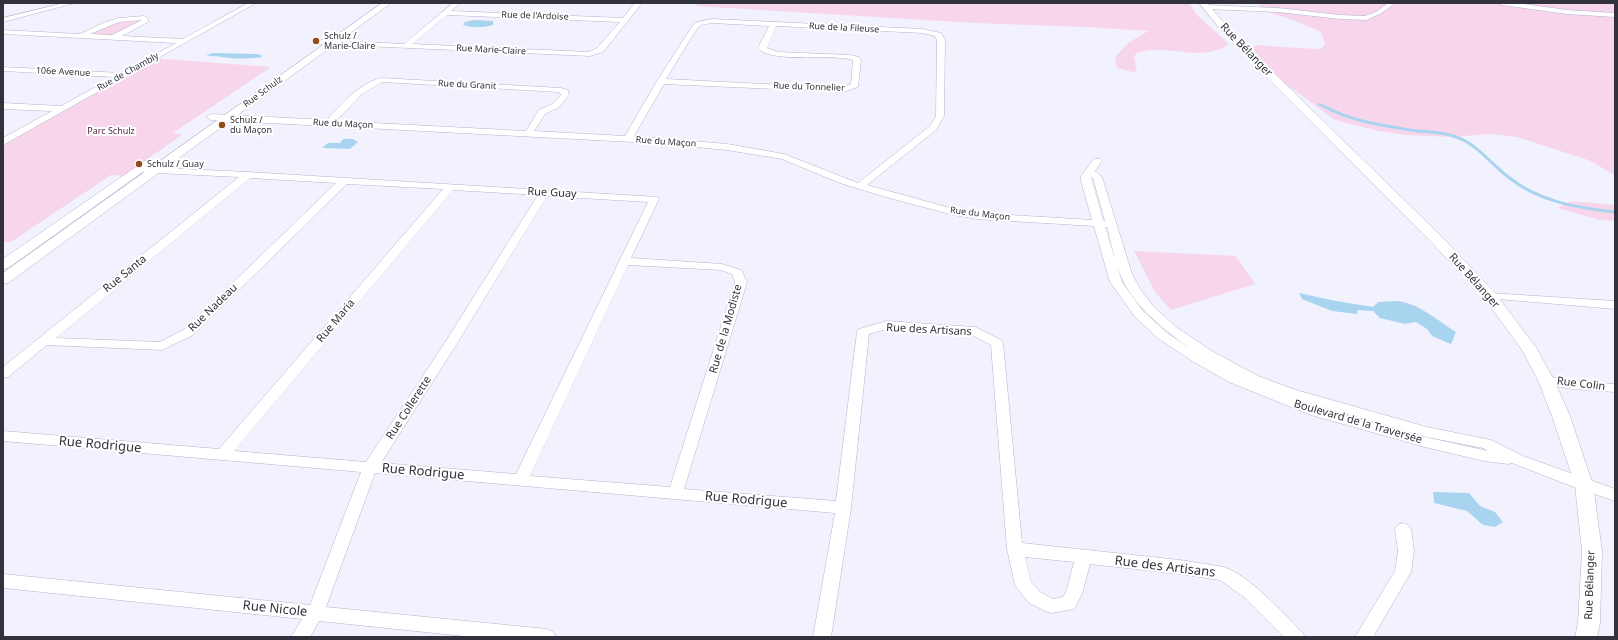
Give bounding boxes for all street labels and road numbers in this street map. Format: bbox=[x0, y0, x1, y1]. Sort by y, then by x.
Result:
street label: Rue de l'Ardoise bbox=[501, 9, 569, 23]
street label: Rue Bélanger bbox=[1217, 20, 1275, 80]
street label: Rue de la Fileuse bbox=[808, 21, 880, 35]
street label: Rue Marie-Claire bbox=[456, 43, 526, 57]
street label: Rue de Chambly bbox=[95, 51, 161, 93]
street label: 106e Avenue bbox=[36, 65, 90, 79]
street label: Rue Schulz bbox=[241, 74, 285, 110]
street label: Rue du Granit bbox=[438, 78, 496, 92]
street label: Rue du Tonnelier bbox=[773, 80, 845, 94]
street label: Rue du Maçon bbox=[312, 117, 374, 131]
street label: Rue du Maçon bbox=[635, 135, 697, 149]
street label: Rue Guay bbox=[527, 185, 577, 201]
street label: Rue du Maçon bbox=[949, 205, 1011, 223]
street label: Rue Bélanger bbox=[1446, 251, 1502, 311]
street label: Rue Santa bbox=[101, 253, 149, 295]
street label: Rue Nadeau bbox=[186, 281, 240, 335]
street label: Rue de la Modiste bbox=[707, 283, 745, 375]
street label: Rue Maria bbox=[314, 297, 358, 345]
street label: Rue des Artisans bbox=[886, 321, 972, 339]
street label: Rue Collerette bbox=[384, 374, 434, 442]
street label: Rue Colin bbox=[1556, 374, 1606, 394]
street label: Boulevard de la Traversée bbox=[1292, 397, 1424, 447]
street label: Rue Rodrigue bbox=[58, 434, 142, 456]
street label: Rue Rodrigue bbox=[381, 461, 465, 483]
street label: Rue Rodrigue bbox=[704, 489, 788, 511]
street label: Rue Bélanger bbox=[1582, 550, 1598, 620]
street label: Rue des Artisans bbox=[1114, 553, 1216, 581]
street label: Rue Nicole bbox=[242, 598, 308, 620]

